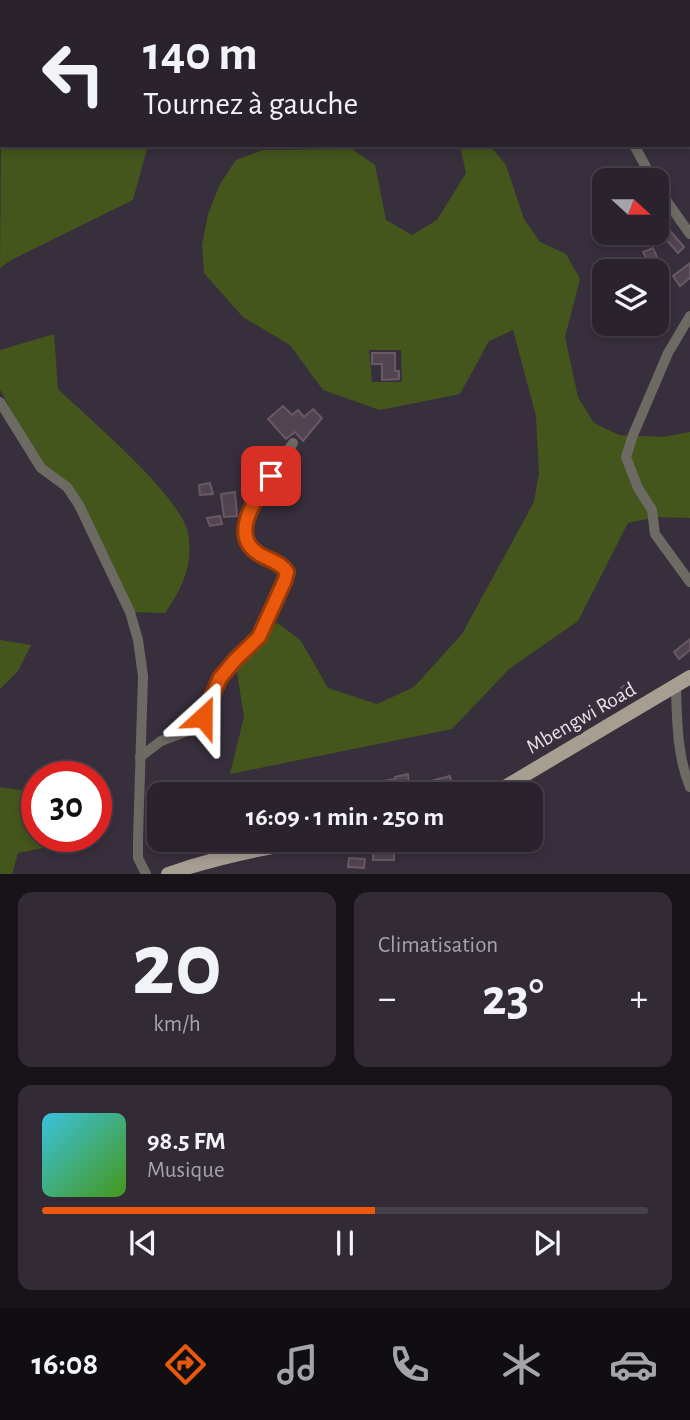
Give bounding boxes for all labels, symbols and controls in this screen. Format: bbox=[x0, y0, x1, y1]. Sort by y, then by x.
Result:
icon: left bbox=[28, 28, 119, 119]
text: 140 m bbox=[143, 30, 258, 79]
text: Tournez à gauche bbox=[143, 88, 358, 120]
north arrow bbox=[592, 168, 668, 245]
map controls bbox=[592, 168, 669, 336]
button: layers bbox=[592, 259, 669, 336]
pin bbox=[241, 446, 301, 506]
icon: arrive bbox=[252, 457, 290, 495]
street label: Mbengwi Road bbox=[523, 678, 639, 758]
position arrow bbox=[166, 680, 240, 754]
speed limit sign: 30 bbox=[21, 761, 112, 852]
text: 16:09 · 1 min · 250 m bbox=[246, 804, 444, 830]
text: 20 bbox=[132, 920, 222, 1011]
text: Climatisation bbox=[378, 934, 498, 957]
text: 23° bbox=[482, 972, 544, 1024]
text: − bbox=[378, 980, 396, 1018]
text: + bbox=[630, 980, 648, 1018]
text: km/h bbox=[153, 1013, 201, 1036]
text: 98.5 FM bbox=[147, 1128, 226, 1154]
text: Musique bbox=[147, 1159, 225, 1182]
icon: previous bbox=[124, 1224, 162, 1262]
icon: pause bbox=[326, 1224, 364, 1262]
icon: next bbox=[528, 1224, 566, 1262]
icon: directions bbox=[161, 1340, 210, 1389]
icon: music bbox=[273, 1340, 322, 1389]
icon: phone bbox=[385, 1340, 434, 1389]
icon: climate bbox=[497, 1340, 546, 1389]
icon: car bbox=[609, 1340, 658, 1389]
text: 16:08 bbox=[32, 1348, 98, 1380]

